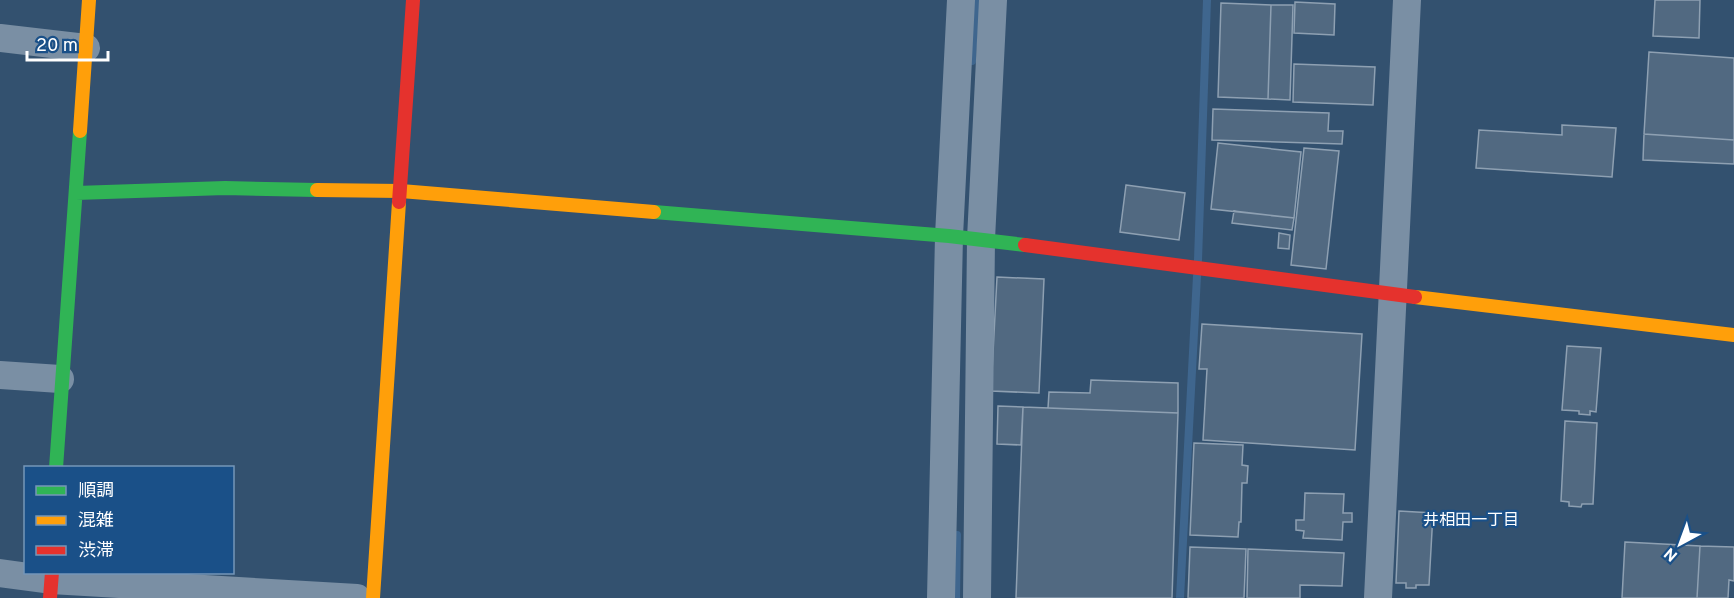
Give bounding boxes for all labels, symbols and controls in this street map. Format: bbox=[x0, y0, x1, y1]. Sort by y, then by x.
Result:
scale bar bbox=[27, 24, 108, 62]
text: 20 m bbox=[36, 35, 78, 58]
legend bbox=[24, 466, 234, 574]
text: 順調 bbox=[78, 480, 114, 503]
text: 混雑 bbox=[78, 510, 114, 533]
district label: 井相田一丁目 bbox=[1423, 511, 1519, 531]
north arrow bbox=[1650, 514, 1710, 574]
text: 渋滞 bbox=[78, 540, 114, 563]
text: N bbox=[1661, 542, 1682, 565]

